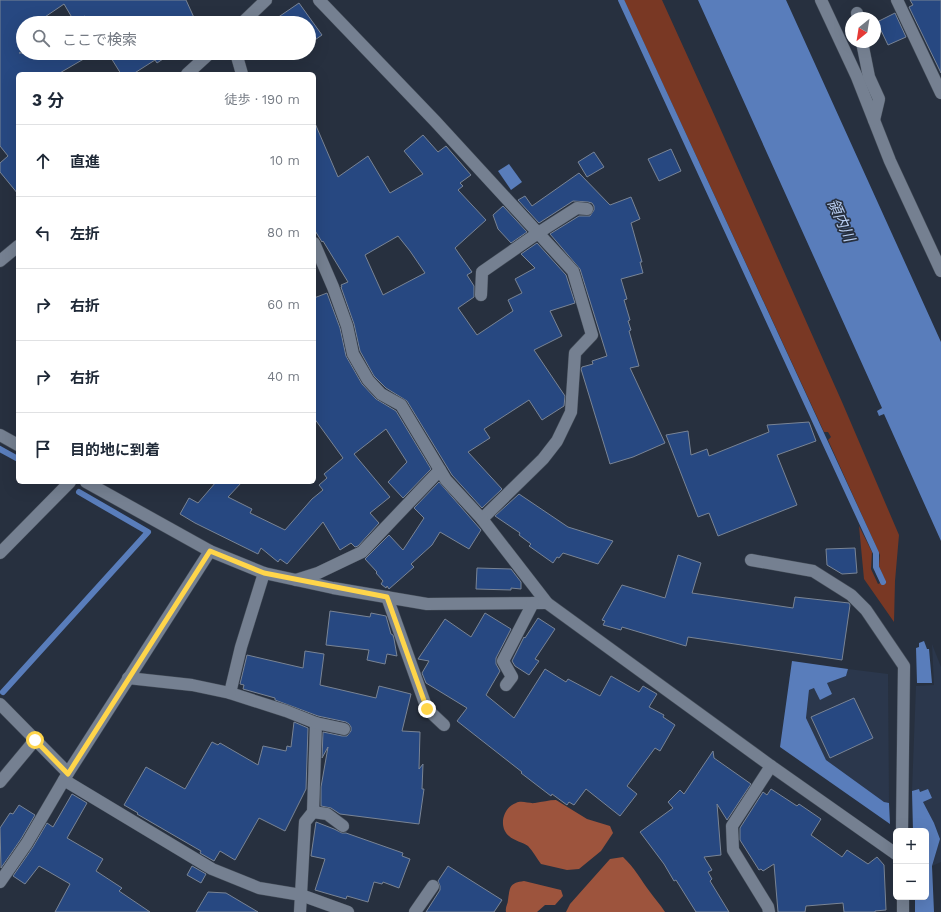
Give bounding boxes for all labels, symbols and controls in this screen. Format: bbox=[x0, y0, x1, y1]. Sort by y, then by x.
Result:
north arrow bbox=[845, 12, 881, 48]
search box bbox=[16, 16, 316, 60]
icon: search bbox=[30, 27, 52, 49]
text: ここで検索 bbox=[62, 31, 137, 49]
text: 3 分 bbox=[32, 90, 64, 110]
text: 徒歩 · 190 m bbox=[224, 92, 300, 107]
icon: ahead bbox=[32, 150, 54, 172]
text: 直進 bbox=[70, 153, 100, 171]
text: 10 m bbox=[270, 153, 300, 168]
water label: 領内川 bbox=[824, 196, 859, 246]
icon: left bbox=[32, 222, 54, 244]
text: 左折 bbox=[70, 225, 100, 243]
text: 80 m bbox=[267, 225, 300, 240]
icon: right bbox=[32, 294, 54, 316]
text: 右折 bbox=[70, 297, 100, 315]
text: 60 m bbox=[267, 297, 300, 312]
icon: right bbox=[32, 366, 54, 388]
text: 右折 bbox=[70, 369, 100, 387]
text: 40 m bbox=[267, 369, 300, 384]
icon: arrive bbox=[32, 438, 54, 460]
text: 目的地に到着 bbox=[70, 441, 160, 459]
route end bbox=[418, 700, 436, 718]
route start bbox=[26, 731, 44, 749]
map controls bbox=[893, 828, 929, 900]
button: + bbox=[893, 828, 929, 864]
button: − bbox=[893, 864, 929, 900]

